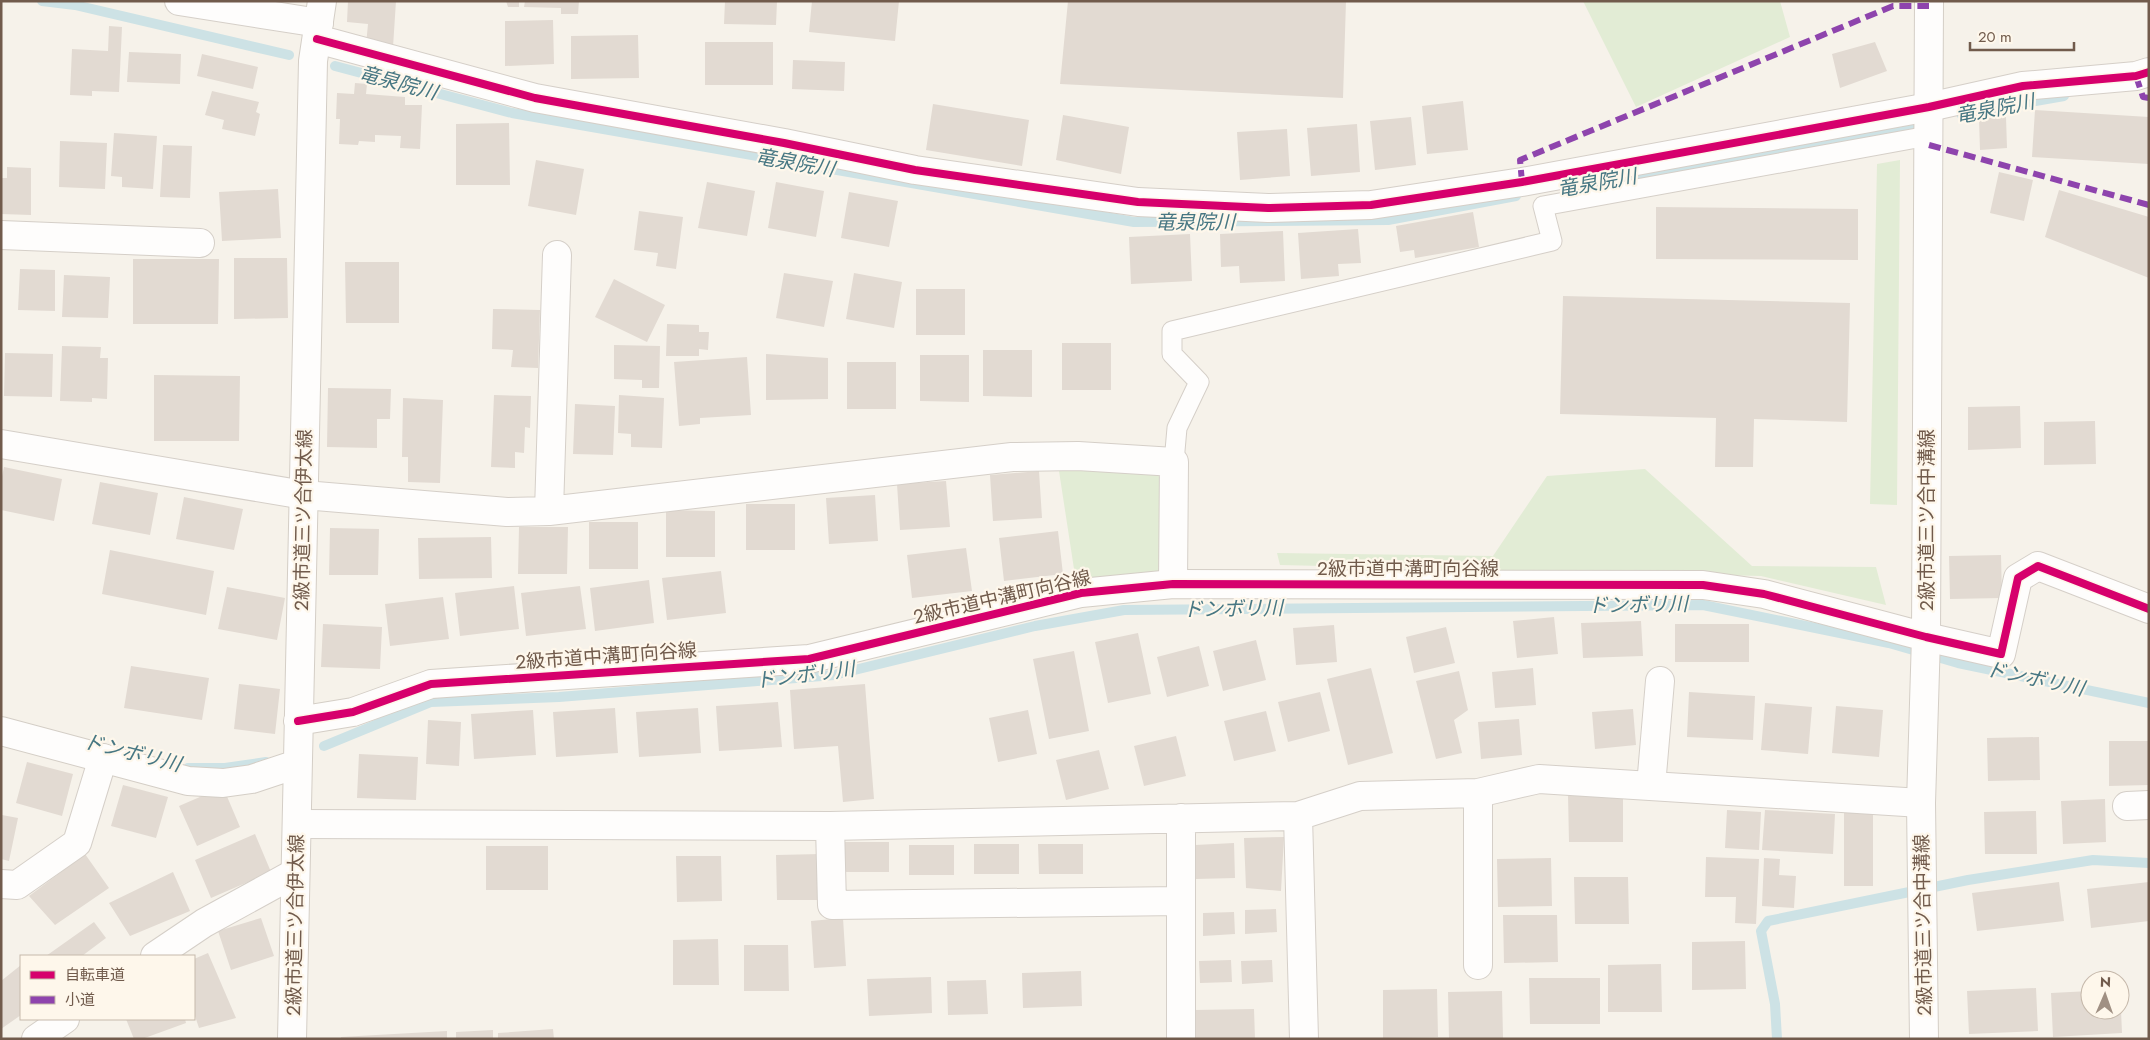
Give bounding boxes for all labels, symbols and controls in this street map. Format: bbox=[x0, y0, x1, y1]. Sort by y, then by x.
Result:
scale bar bbox=[1970, 20, 2074, 52]
text: 20 m bbox=[1978, 26, 2012, 48]
water label: 竜泉院川 bbox=[356, 59, 442, 108]
water label: 竜泉院川 bbox=[1953, 87, 2039, 131]
water label: 竜泉院川 bbox=[753, 142, 839, 185]
water label: 竜泉院川 bbox=[1555, 161, 1641, 204]
water label: 竜泉院川 bbox=[1155, 208, 1237, 237]
street label: 2級市道三ツ合伊太線 bbox=[288, 429, 318, 611]
street label: 2級市道三ツ合中溝線 bbox=[1913, 429, 1940, 611]
street label: 2級市道中溝町向谷線 bbox=[1317, 555, 1499, 582]
street label: 2級市道中溝町向谷線 bbox=[910, 563, 1094, 631]
water label: ドンボリ川 bbox=[1588, 590, 1690, 620]
water label: ドンボリ川 bbox=[1183, 594, 1285, 624]
street label: 2級市道中溝町向谷線 bbox=[514, 636, 698, 676]
water label: ドンボリ川 bbox=[754, 654, 858, 695]
water label: ドンボリ川 bbox=[1983, 654, 2089, 704]
water label: ドンボリ川 bbox=[80, 727, 186, 780]
street label: 2級市道三ツ合伊太線 bbox=[280, 834, 310, 1016]
street label: 2級市道三ツ合中溝線 bbox=[1908, 834, 1938, 1016]
legend bbox=[20, 955, 195, 1020]
text: 自転車道 bbox=[65, 964, 125, 986]
north arrow bbox=[2080, 970, 2130, 1020]
text: N bbox=[2100, 972, 2111, 992]
text: 小道 bbox=[65, 989, 95, 1011]

